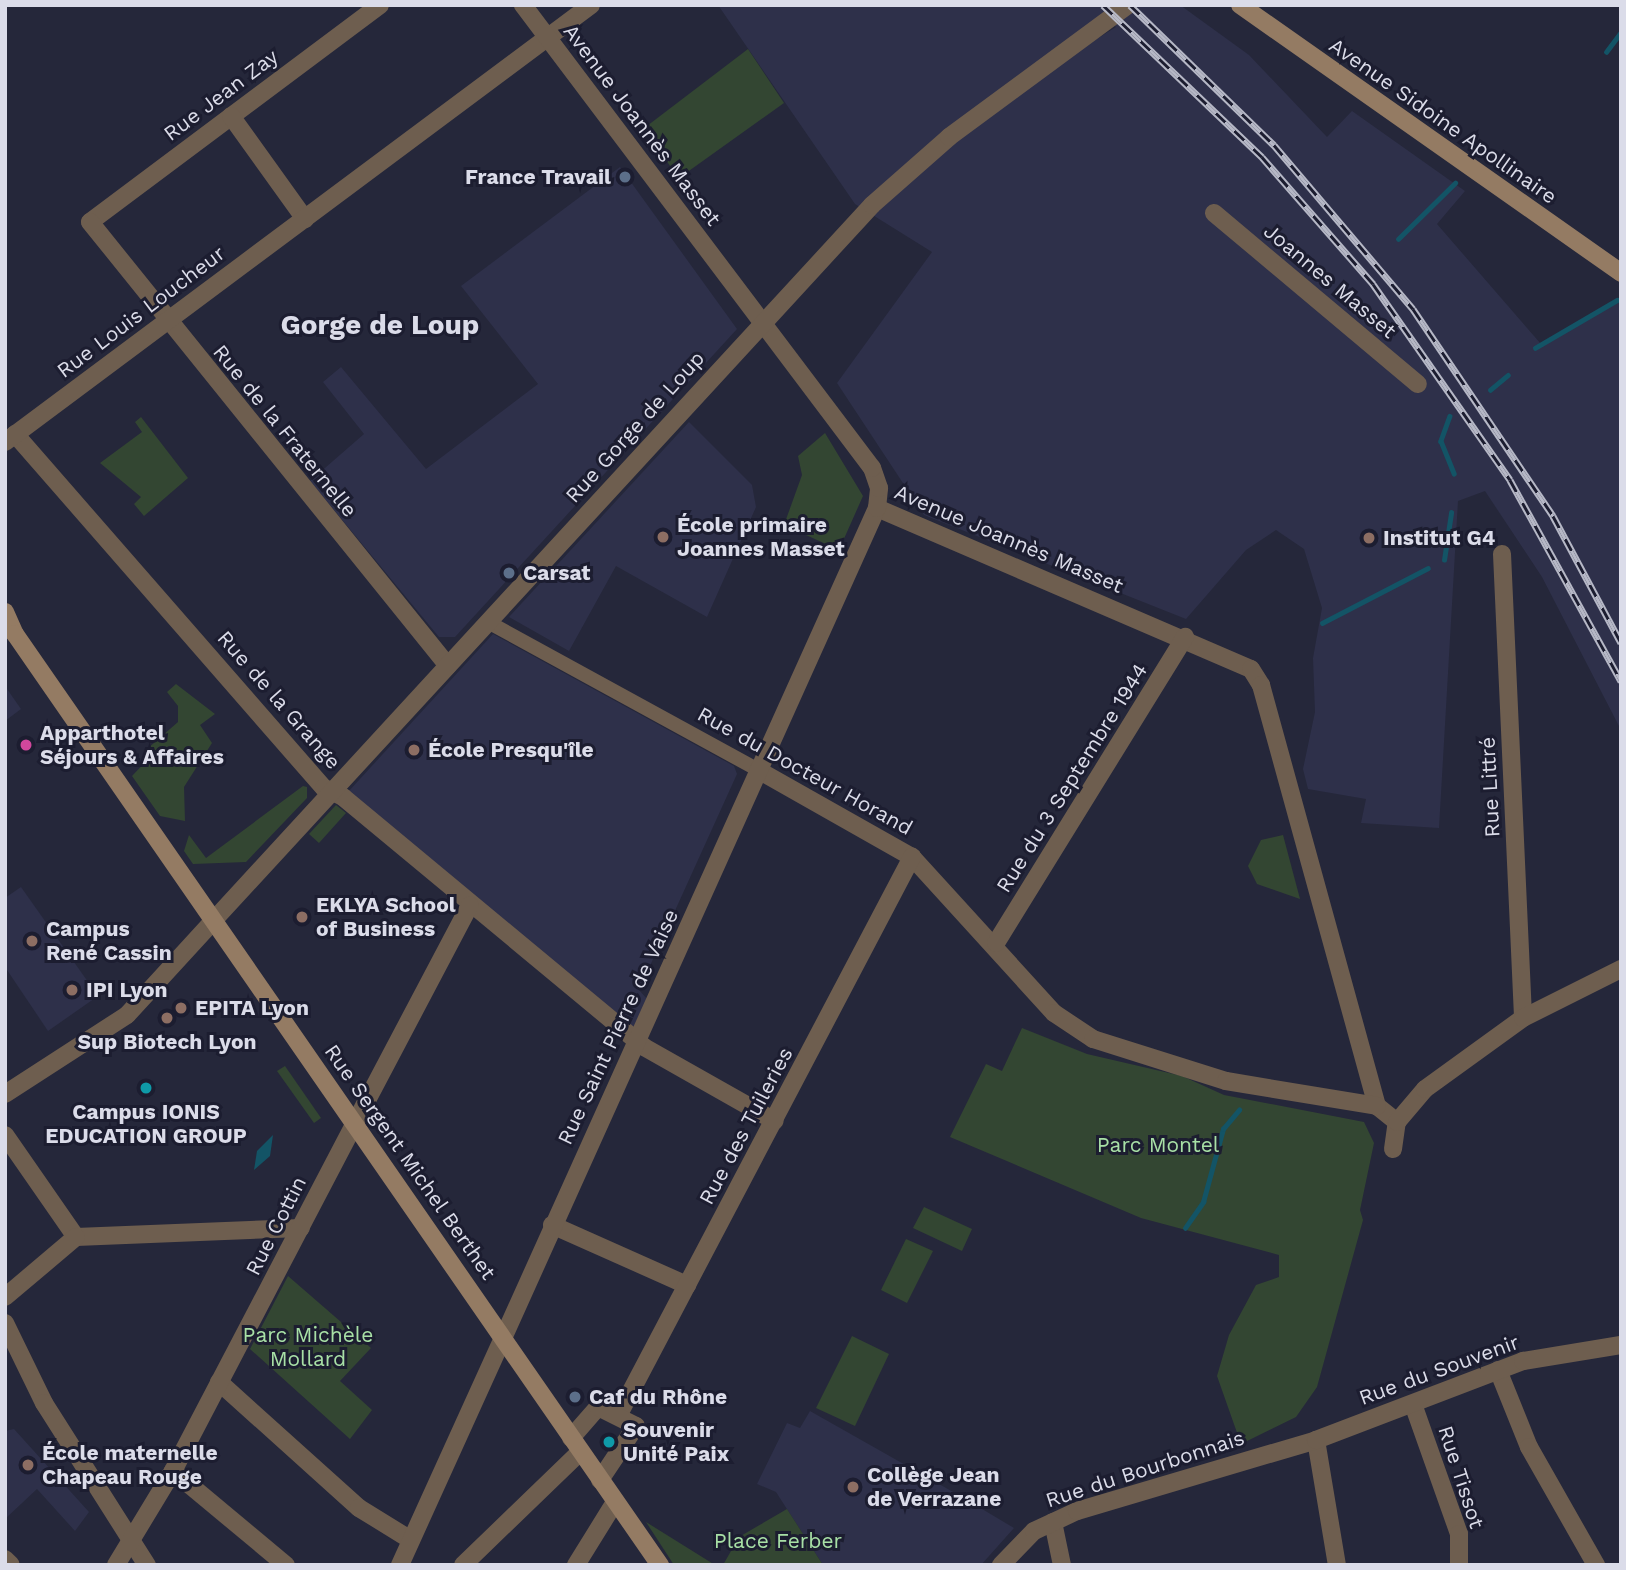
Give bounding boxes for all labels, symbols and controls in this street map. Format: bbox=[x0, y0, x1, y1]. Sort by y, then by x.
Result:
street label: Avenue Joannès Masset bbox=[558, 19, 726, 231]
street label: Avenue Sidoine Apollinaire bbox=[1324, 32, 1562, 210]
street label: Rue Jean Zay bbox=[159, 44, 283, 146]
place label: France Travail bbox=[465, 164, 611, 190]
marker: France Travail bbox=[617, 169, 633, 185]
street label: Joannes Masset bbox=[1259, 218, 1401, 344]
street label: Rue Louis Loucheur bbox=[52, 241, 230, 383]
district label: Gorge de Loup bbox=[281, 308, 479, 342]
street label: Rue de la Fraternelle bbox=[208, 339, 362, 523]
street label: Rue Gorge de Loup bbox=[560, 346, 710, 508]
street label: Avenue Joannès Masset bbox=[891, 479, 1127, 599]
place label: École primaire Joannes Masset bbox=[677, 512, 845, 562]
place label: Institut G4 bbox=[1383, 525, 1495, 551]
marker: École primaire Joannes Masset bbox=[655, 529, 671, 545]
marker: Institut G4 bbox=[1361, 530, 1377, 546]
place label: Carsat bbox=[523, 560, 590, 586]
marker: Carsat bbox=[501, 565, 517, 581]
street label: Rue de la Grange bbox=[212, 625, 346, 775]
street label: Rue du 3 Septembre 1944 bbox=[991, 659, 1153, 897]
street label: Rue du Docteur Horand bbox=[693, 701, 917, 841]
place label: Apparthotel Séjours & Affaires bbox=[40, 720, 224, 770]
street label: Rue Littré bbox=[1475, 736, 1505, 838]
marker: Apparthotel Séjours & Affaires bbox=[18, 737, 34, 753]
place label: École Presqu'île bbox=[428, 737, 594, 763]
marker: École Presqu'île bbox=[406, 742, 422, 758]
place label: EKLYA School of Business bbox=[316, 892, 456, 942]
street label: Rue Saint Pierre de Vaise bbox=[552, 905, 684, 1149]
marker: EKLYA School of Business bbox=[294, 909, 310, 925]
place label: Campus René Cassin bbox=[46, 916, 172, 966]
marker: Campus René Cassin bbox=[24, 933, 40, 949]
place label: IPI Lyon bbox=[86, 977, 168, 1003]
marker: IPI Lyon bbox=[64, 982, 80, 998]
place label: EPITA Lyon bbox=[195, 995, 309, 1021]
marker: EPITA Lyon bbox=[173, 1000, 189, 1016]
marker: Sup Biotech Lyon bbox=[159, 1010, 175, 1026]
place label: Sup Biotech Lyon bbox=[77, 1029, 257, 1055]
street label: Rue Sergent Michel Berthet bbox=[319, 1039, 501, 1285]
street label: Rue des Tuileries bbox=[694, 1043, 798, 1209]
marker: Campus IONIS EDUCATION GROUP bbox=[138, 1080, 154, 1096]
place label: Campus IONIS EDUCATION GROUP bbox=[45, 1099, 247, 1149]
park label: Parc Montel bbox=[1097, 1132, 1219, 1158]
street label: Rue Cottin bbox=[240, 1172, 312, 1280]
park label: Parc Michèle Mollard bbox=[243, 1322, 373, 1372]
street label: Rue du Souvenir bbox=[1356, 1329, 1522, 1411]
place label: Caf du Rhône bbox=[589, 1384, 728, 1410]
marker: Caf du Rhône bbox=[567, 1389, 583, 1405]
place label: Souvenir Unité Paix bbox=[623, 1417, 729, 1467]
street label: Rue Tissot bbox=[1432, 1422, 1490, 1532]
street label: Rue du Bourbonnais bbox=[1042, 1425, 1248, 1513]
marker: Souvenir Unité Paix bbox=[601, 1434, 617, 1450]
place label: École maternelle Chapeau Rouge bbox=[42, 1440, 218, 1490]
marker: École maternelle Chapeau Rouge bbox=[20, 1457, 36, 1473]
place label: Collège Jean de Verrazane bbox=[867, 1462, 1002, 1512]
marker: Collège Jean de Verrazane bbox=[845, 1479, 861, 1495]
park label: Place Ferber bbox=[714, 1528, 842, 1554]

